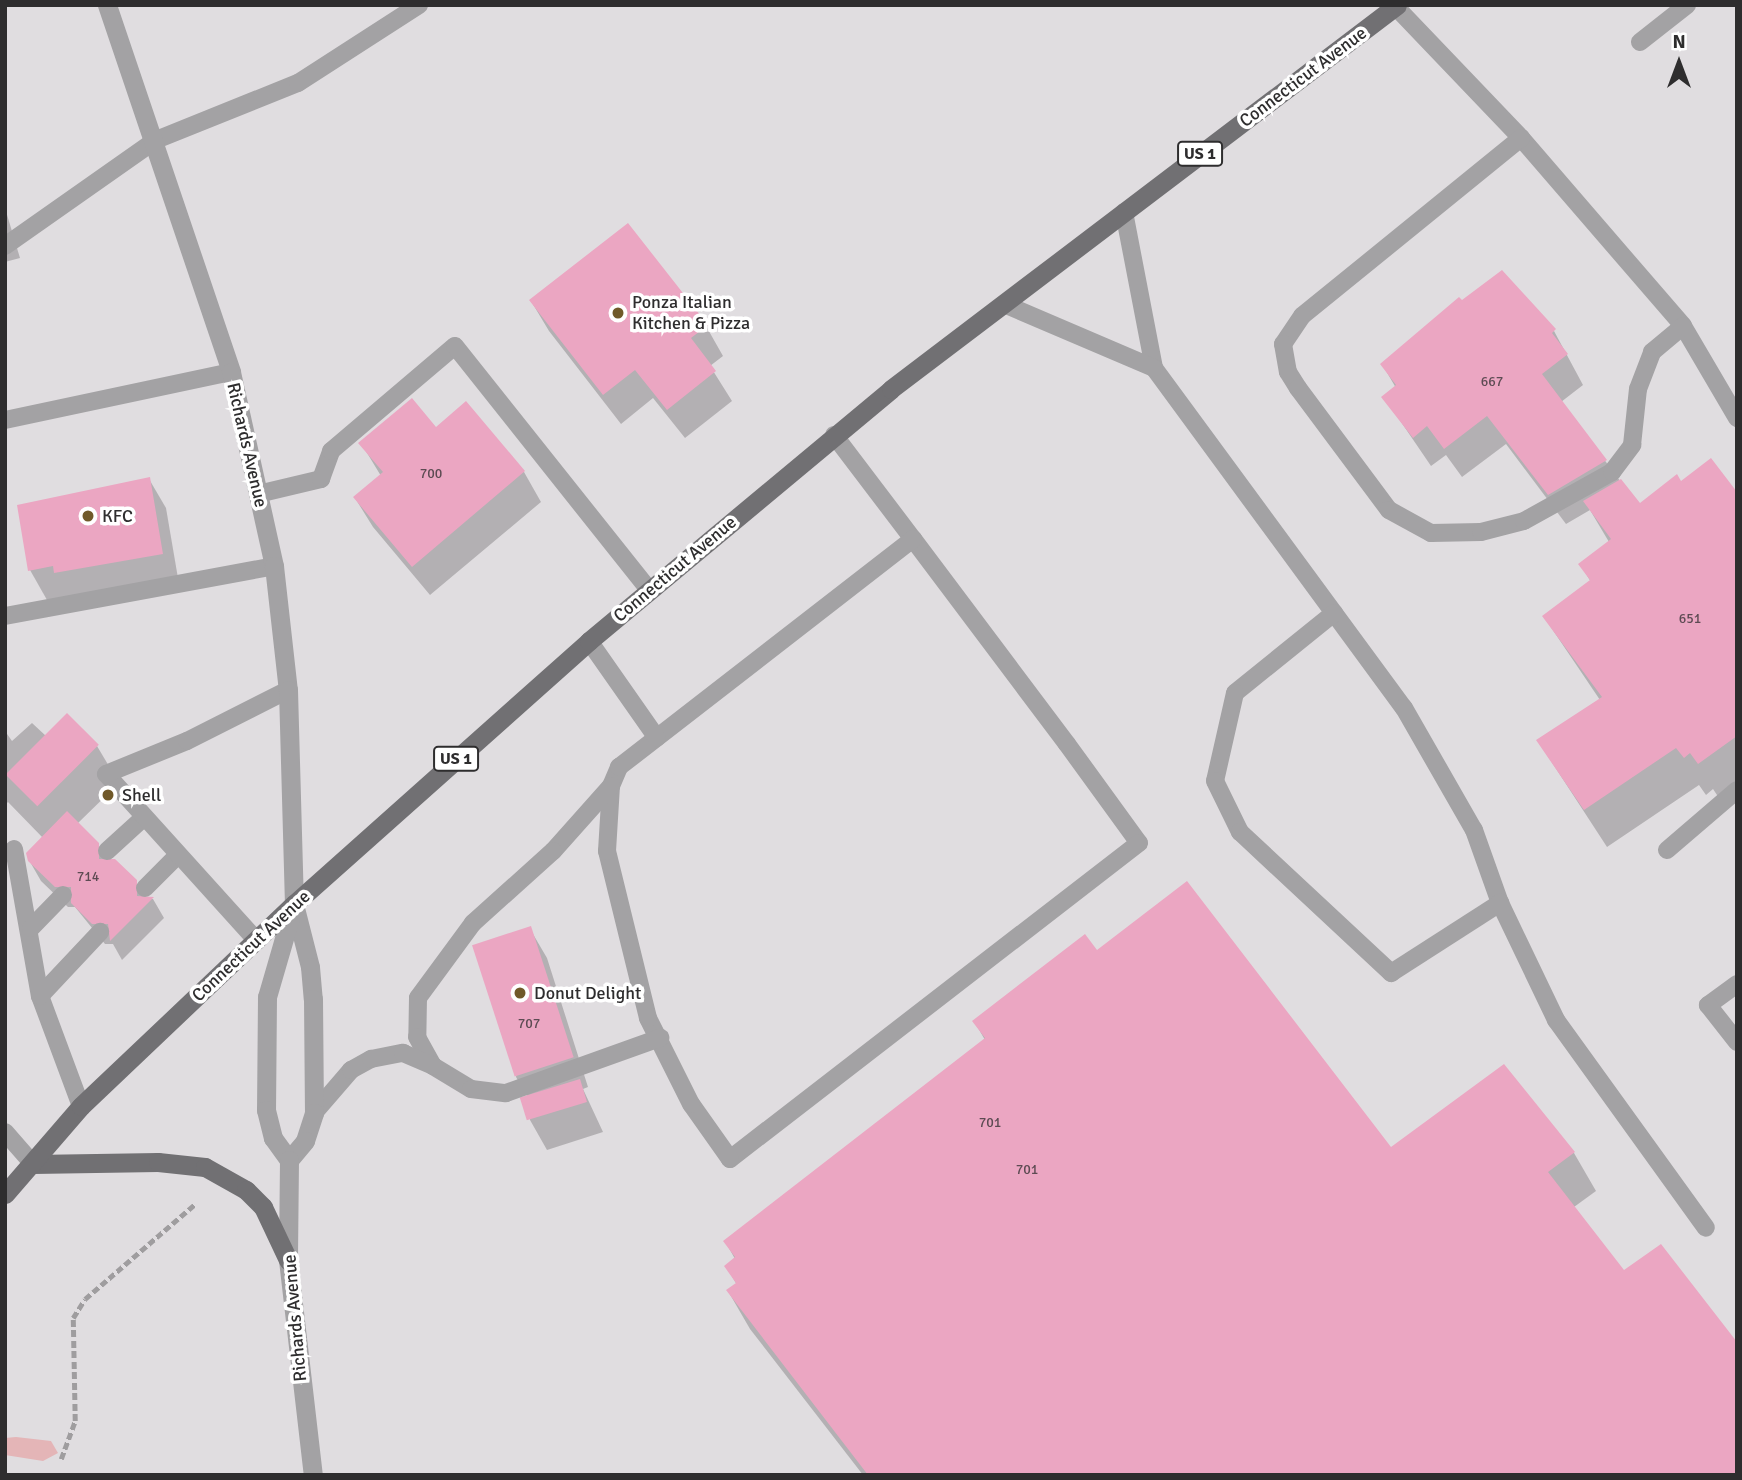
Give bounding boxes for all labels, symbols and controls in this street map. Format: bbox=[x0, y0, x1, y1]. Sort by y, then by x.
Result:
street label: Connecticut Avenue bbox=[1235, 22, 1371, 132]
north arrow bbox=[1644, 28, 1714, 98]
text: N bbox=[1672, 30, 1686, 54]
road number: US 1 bbox=[1176, 142, 1224, 166]
place label: Ponza Italian Kitchen & Pizza bbox=[632, 292, 750, 334]
marker: Ponza Italian Kitchen & Pizza bbox=[610, 305, 626, 321]
house number: 667 bbox=[1481, 374, 1503, 390]
street label: Richards Avenue bbox=[222, 381, 272, 509]
house number: 700 bbox=[420, 466, 442, 482]
place label: KFC bbox=[102, 505, 133, 527]
marker: KFC bbox=[80, 508, 96, 524]
street label: Connecticut Avenue bbox=[609, 511, 741, 627]
house number: 651 bbox=[1679, 611, 1701, 627]
road number: US 1 bbox=[432, 746, 480, 772]
place label: Shell bbox=[122, 784, 161, 806]
marker: Shell bbox=[100, 787, 116, 803]
house number: 714 bbox=[77, 869, 99, 885]
street label: Connecticut Avenue bbox=[188, 886, 314, 1006]
place label: Donut Delight bbox=[534, 982, 641, 1004]
marker: Donut Delight bbox=[512, 985, 528, 1001]
house number: 707 bbox=[518, 1016, 540, 1032]
house number: 701 bbox=[979, 1115, 1001, 1131]
house number: 701 bbox=[1016, 1162, 1038, 1178]
street label: Richards Avenue bbox=[279, 1254, 311, 1382]

